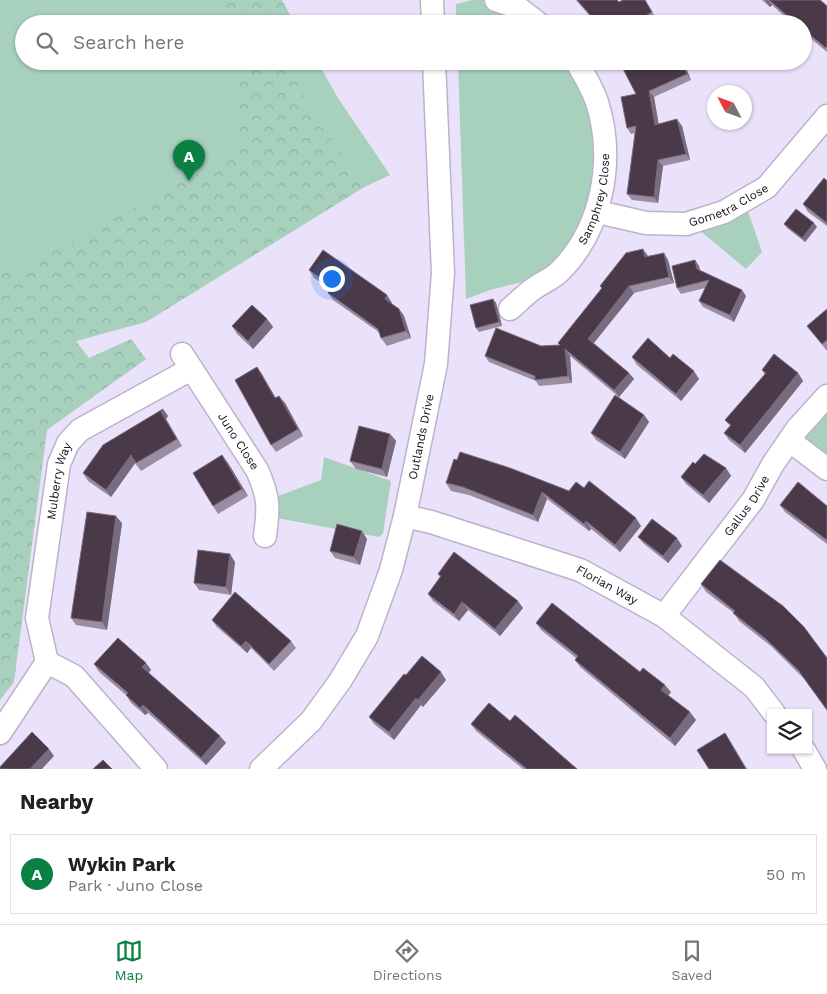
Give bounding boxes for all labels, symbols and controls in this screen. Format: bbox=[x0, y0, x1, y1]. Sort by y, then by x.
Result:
search box bbox=[15, 15, 812, 70]
icon: search bbox=[33, 29, 61, 57]
text: Search here bbox=[73, 31, 184, 54]
north arrow bbox=[707, 85, 752, 130]
pin: A bbox=[173, 140, 205, 181]
street label: Samphrey Close bbox=[575, 153, 612, 247]
street label: Gometra Close bbox=[687, 181, 771, 230]
your location bbox=[319, 266, 345, 292]
street label: Outlands Drive bbox=[406, 393, 437, 481]
street label: Juno Close bbox=[215, 410, 262, 473]
street label: Mulberry Way bbox=[44, 440, 75, 521]
street label: Gallus Drive bbox=[721, 473, 772, 539]
street label: Florian Way bbox=[574, 562, 641, 608]
map controls bbox=[767, 709, 812, 754]
button: layers bbox=[767, 709, 812, 754]
text: Nearby bbox=[20, 789, 93, 814]
text: Wykin Park bbox=[68, 853, 176, 876]
text: A bbox=[32, 865, 42, 884]
text: 50 m bbox=[766, 865, 806, 884]
text: Park · Juno Close bbox=[68, 876, 203, 895]
tab: Map bbox=[115, 937, 143, 983]
tab: Directions bbox=[373, 937, 442, 983]
tab: Saved bbox=[672, 937, 712, 983]

